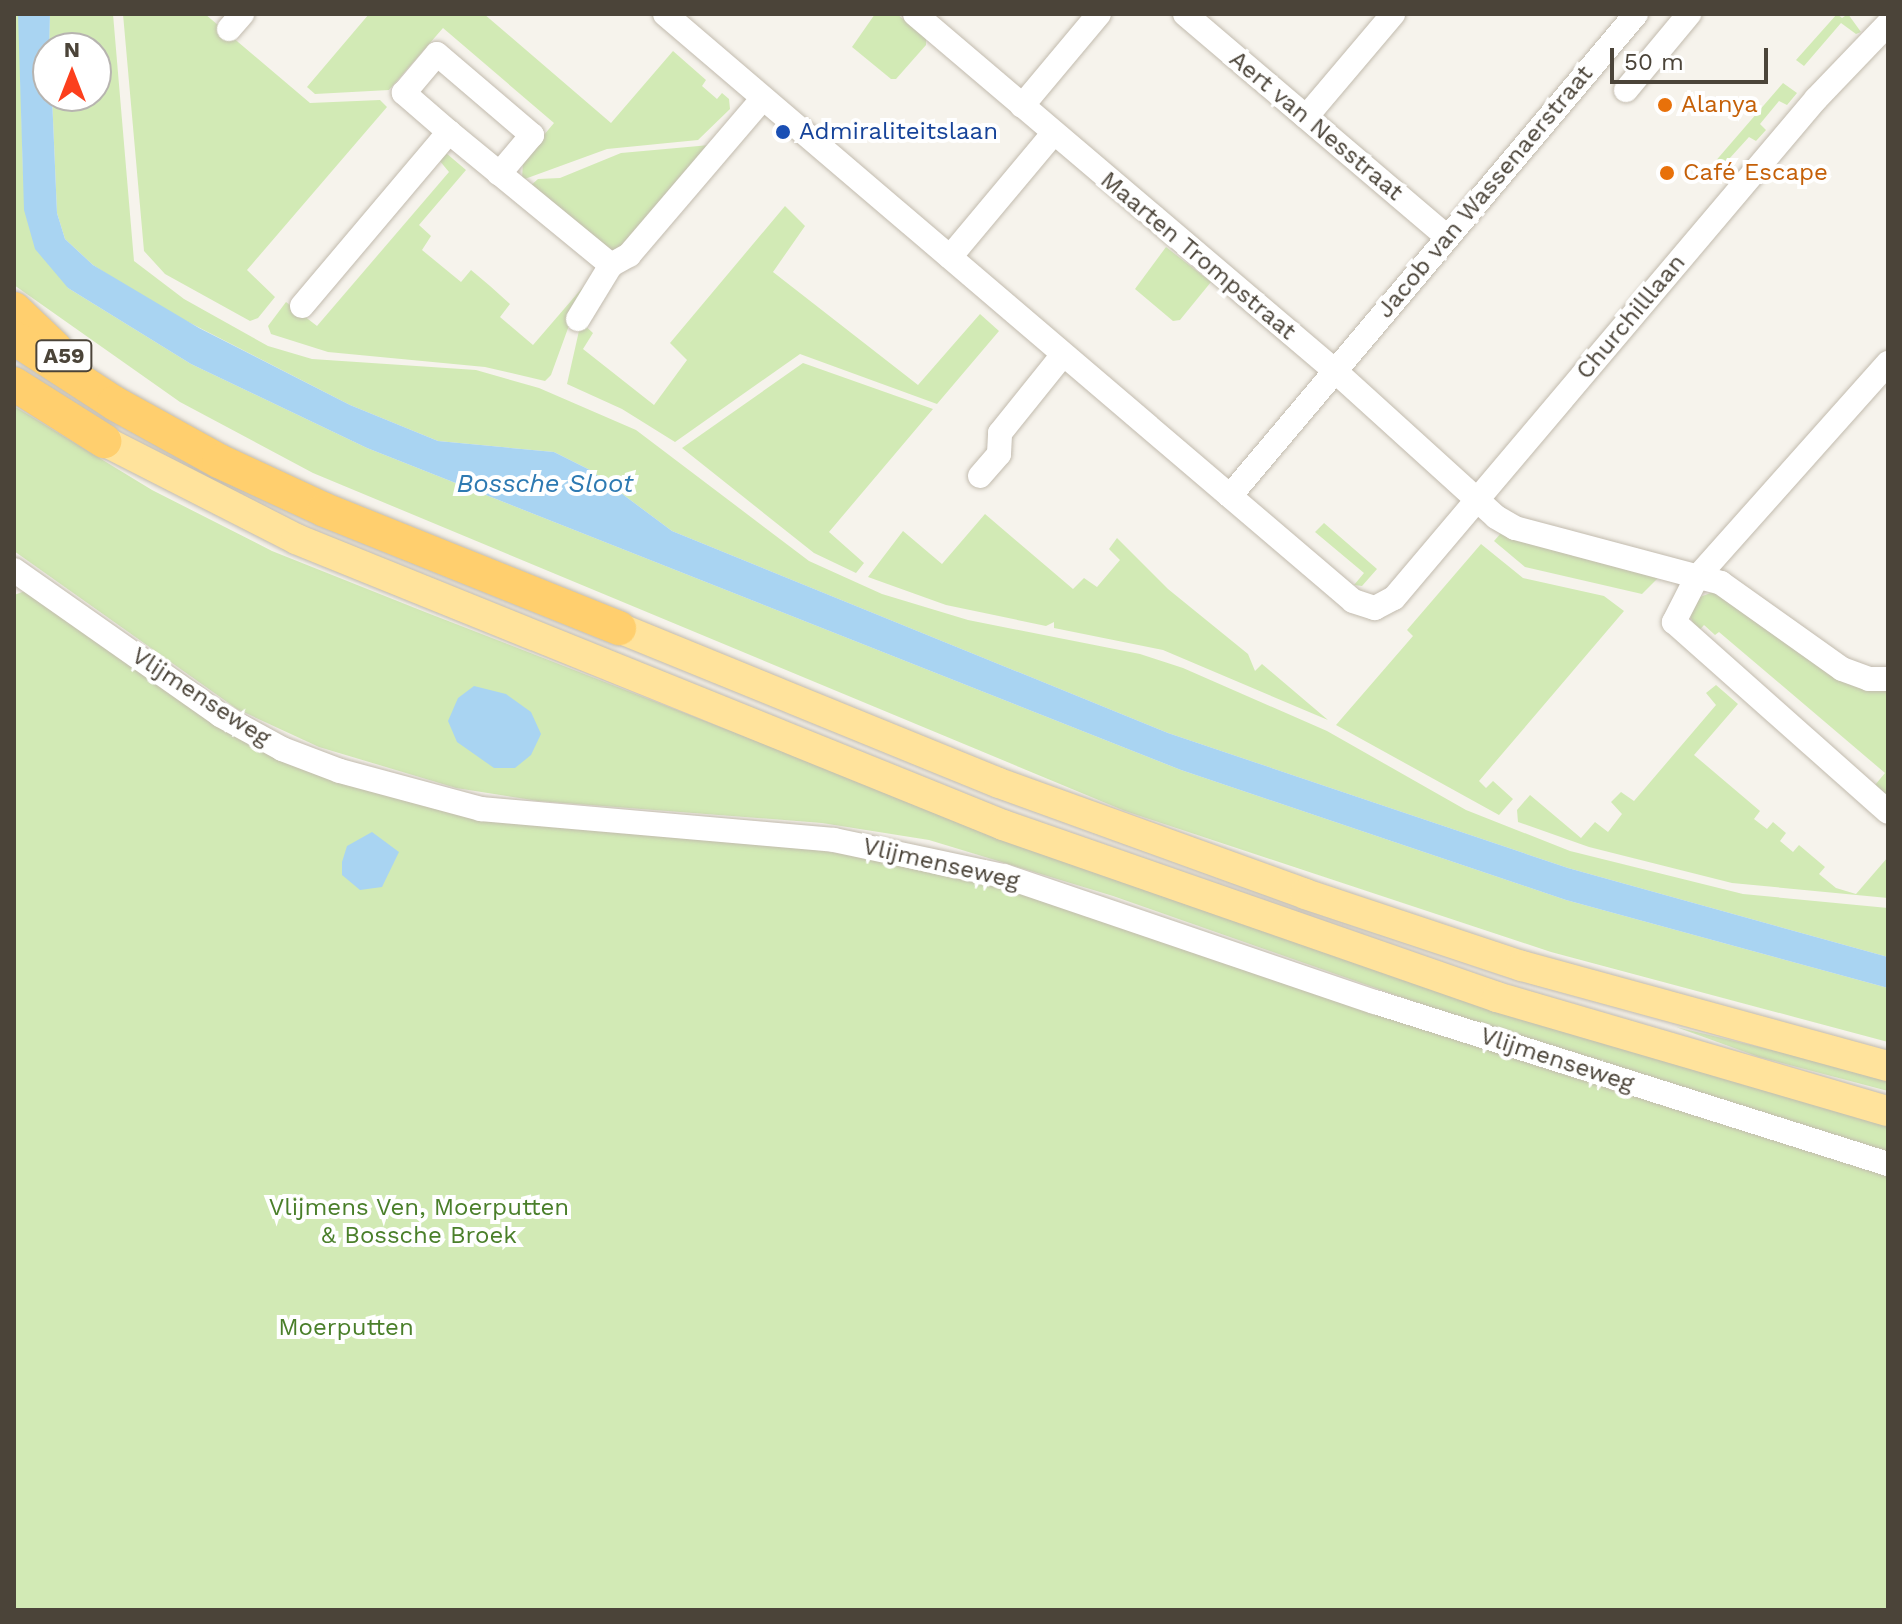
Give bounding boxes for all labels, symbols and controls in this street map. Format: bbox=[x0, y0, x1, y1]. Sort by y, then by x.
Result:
north arrow bbox=[32, 32, 112, 112]
scale bar bbox=[1614, 32, 1772, 82]
text: N bbox=[64, 37, 80, 62]
street label: Aert van Nesstraat bbox=[1223, 45, 1409, 207]
text: 50 m bbox=[1624, 48, 1684, 76]
street label: Jacob van Wassenaerstraat bbox=[1371, 59, 1599, 325]
place label: Alanya bbox=[1681, 91, 1758, 119]
marker: Alanya bbox=[1656, 96, 1674, 114]
place label: Admiraliteitslaan bbox=[799, 118, 998, 146]
marker: Admiraliteitslaan bbox=[774, 123, 792, 141]
place label: Café Escape bbox=[1683, 159, 1828, 187]
marker: Café Escape bbox=[1658, 164, 1676, 182]
street label: Maarten Trompstraat bbox=[1094, 166, 1302, 346]
street label: Churchilllaan bbox=[1570, 249, 1692, 385]
road number: A59 bbox=[34, 338, 94, 374]
water label: Bossche Sloot bbox=[457, 468, 633, 500]
street label: Vlijmenseweg bbox=[126, 641, 276, 753]
street label: Vlijmenseweg bbox=[860, 832, 1022, 896]
street label: Vlijmenseweg bbox=[1477, 1022, 1637, 1098]
park label: Vlijmens Ven, Moerputten & Bossche Broek bbox=[268, 1194, 570, 1250]
park label: Moerputten bbox=[278, 1314, 414, 1342]

